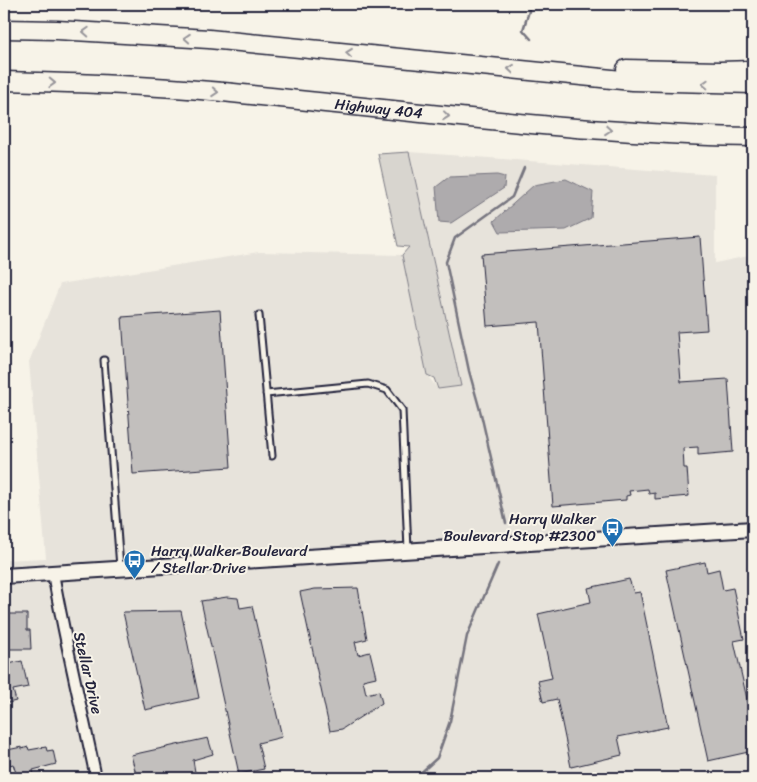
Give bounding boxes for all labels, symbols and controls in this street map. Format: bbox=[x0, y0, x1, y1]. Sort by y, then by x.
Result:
one-way arrow bbox=[82, 26, 90, 37]
one-way arrow bbox=[183, 32, 191, 43]
one-way arrow bbox=[345, 48, 353, 59]
one-way arrow bbox=[507, 63, 515, 74]
one-way arrow bbox=[49, 77, 57, 88]
one-way arrow bbox=[700, 78, 708, 89]
one-way arrow bbox=[211, 86, 219, 97]
street label: Highway 404 bbox=[333, 91, 424, 126]
one-way arrow bbox=[442, 110, 450, 121]
one-way arrow bbox=[604, 124, 612, 135]
place label: Harry Walker Boulevard Stop #2300 bbox=[443, 506, 597, 549]
bus stop icon: Harry Walker Boulevard Stop #2300 bbox=[600, 516, 624, 547]
place label: Harry Walker Boulevard / Stellar Drive bbox=[151, 538, 308, 581]
bus stop icon: Harry Walker Boulevard / Stellar Drive bbox=[123, 548, 147, 579]
street label: Stellar Drive bbox=[66, 629, 110, 717]

